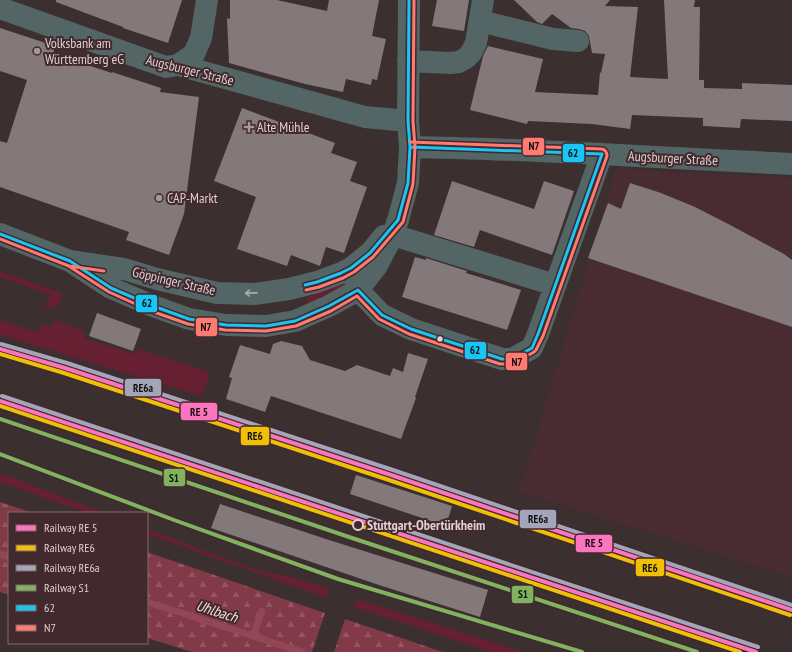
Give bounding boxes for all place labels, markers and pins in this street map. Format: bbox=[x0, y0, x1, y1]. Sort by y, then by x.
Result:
place label: Volksbank am Württemberg eG bbox=[44, 34, 124, 68]
marker: Volksbank am Württemberg eG bbox=[32, 46, 42, 56]
place label: Alte Mühle bbox=[257, 118, 310, 136]
marker: Alte Mühle bbox=[244, 122, 254, 132]
place label: CAP-Markt bbox=[167, 189, 218, 207]
marker: CAP-Markt bbox=[154, 193, 164, 203]
unlabelled marker bbox=[435, 334, 445, 344]
place label: Stuttgart-Obertürkheim bbox=[367, 516, 485, 534]
marker: Stuttgart-Obertürkheim bbox=[352, 519, 364, 531]

